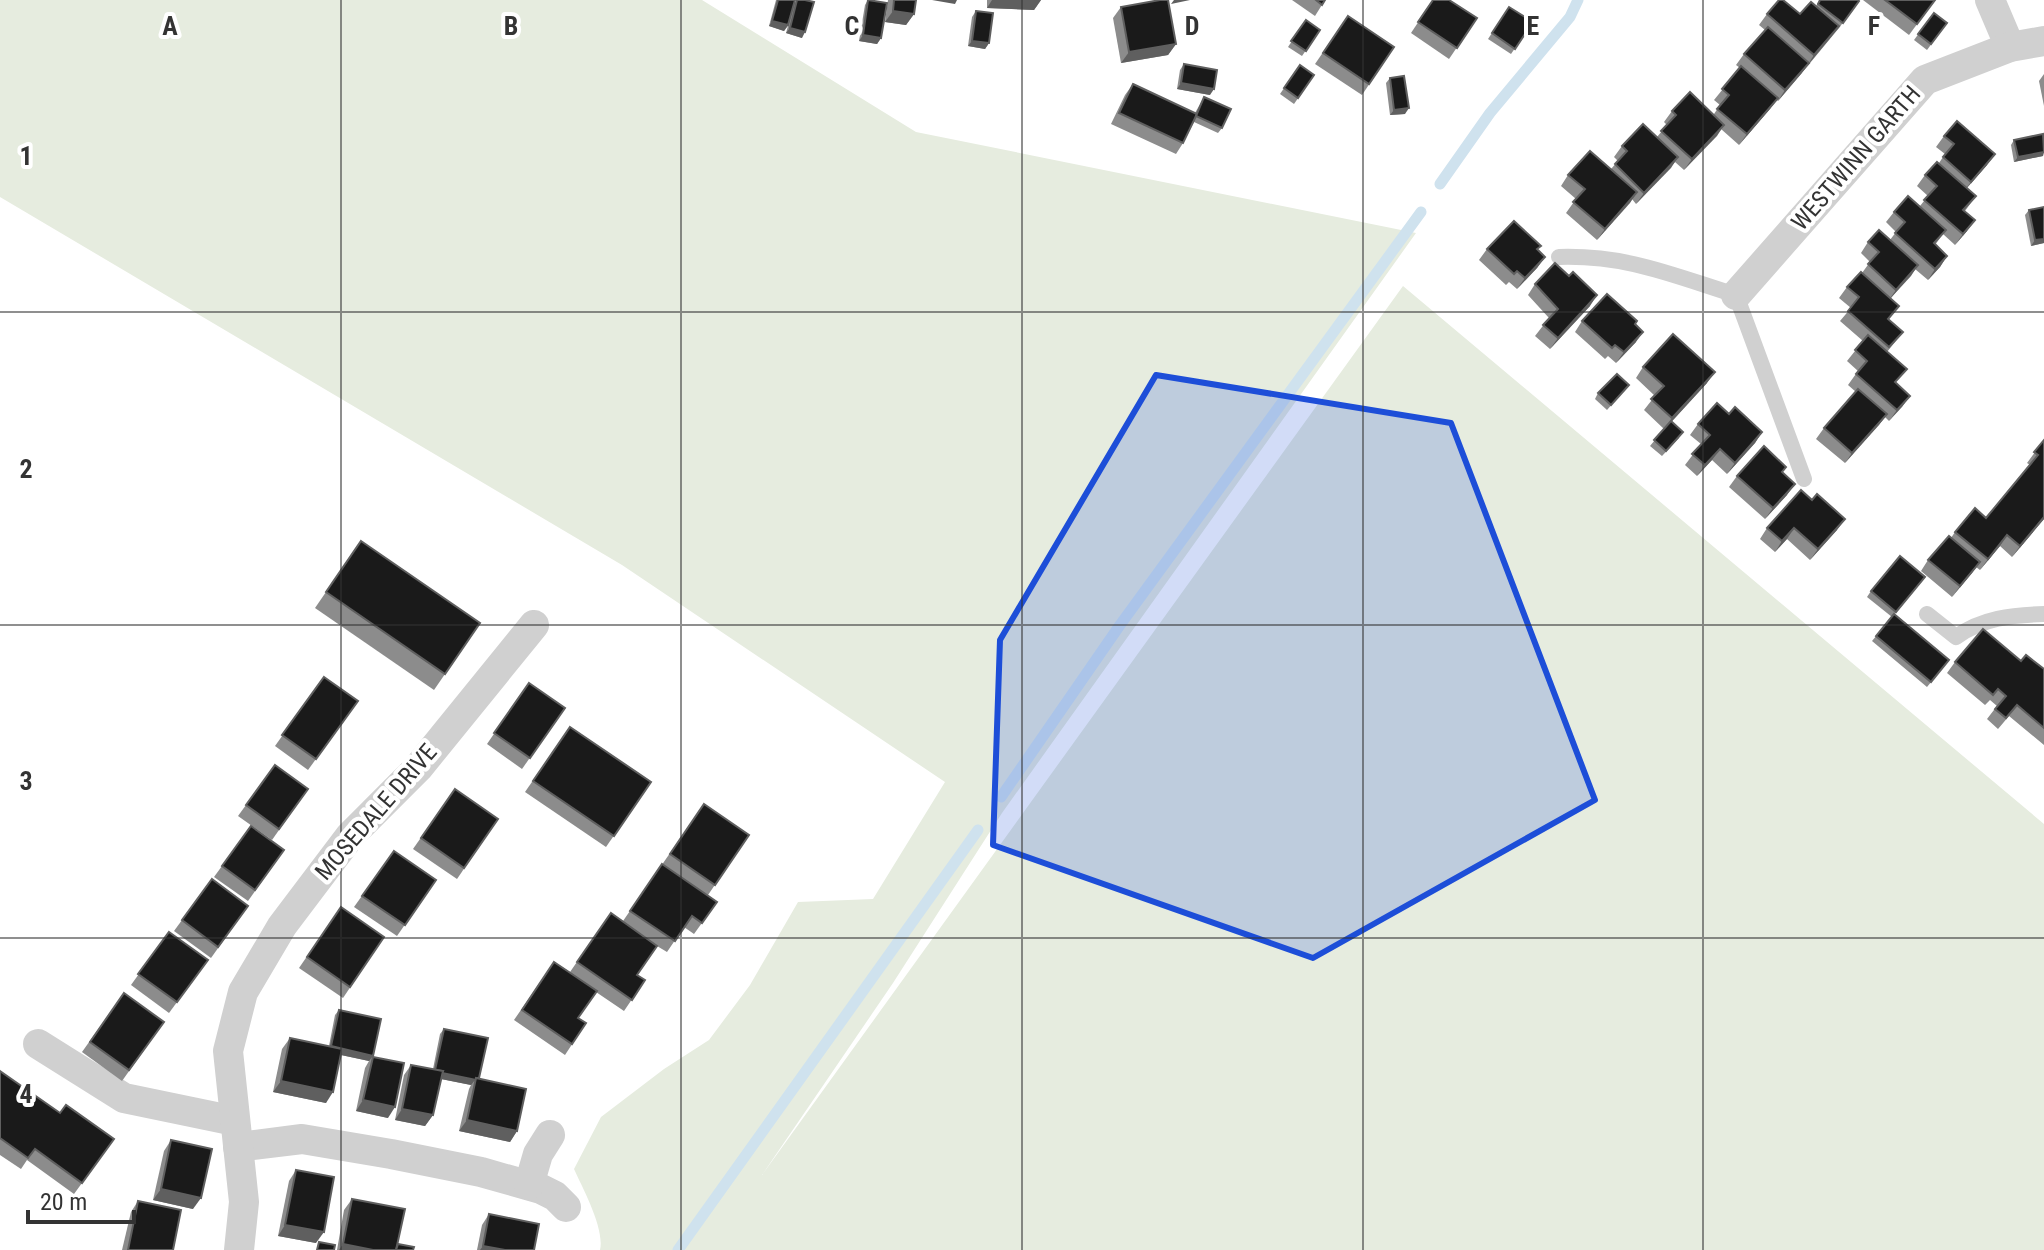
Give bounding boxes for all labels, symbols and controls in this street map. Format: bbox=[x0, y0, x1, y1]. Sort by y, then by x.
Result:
text: A bbox=[162, 11, 178, 41]
text: B bbox=[504, 11, 518, 41]
text: C bbox=[845, 11, 860, 41]
text: D bbox=[1185, 11, 1199, 41]
text: E bbox=[1527, 11, 1540, 41]
text: F bbox=[1868, 11, 1880, 41]
street label: WESTWINN GARTH bbox=[1786, 80, 1926, 236]
text: 1 bbox=[19, 141, 33, 171]
text: 2 bbox=[19, 454, 33, 484]
street label: MOSEDALE DRIVE bbox=[309, 738, 443, 886]
text: 3 bbox=[19, 766, 33, 796]
text: 4 bbox=[19, 1079, 33, 1109]
scale bar bbox=[28, 1174, 134, 1224]
text: 20 m bbox=[40, 1188, 87, 1216]

